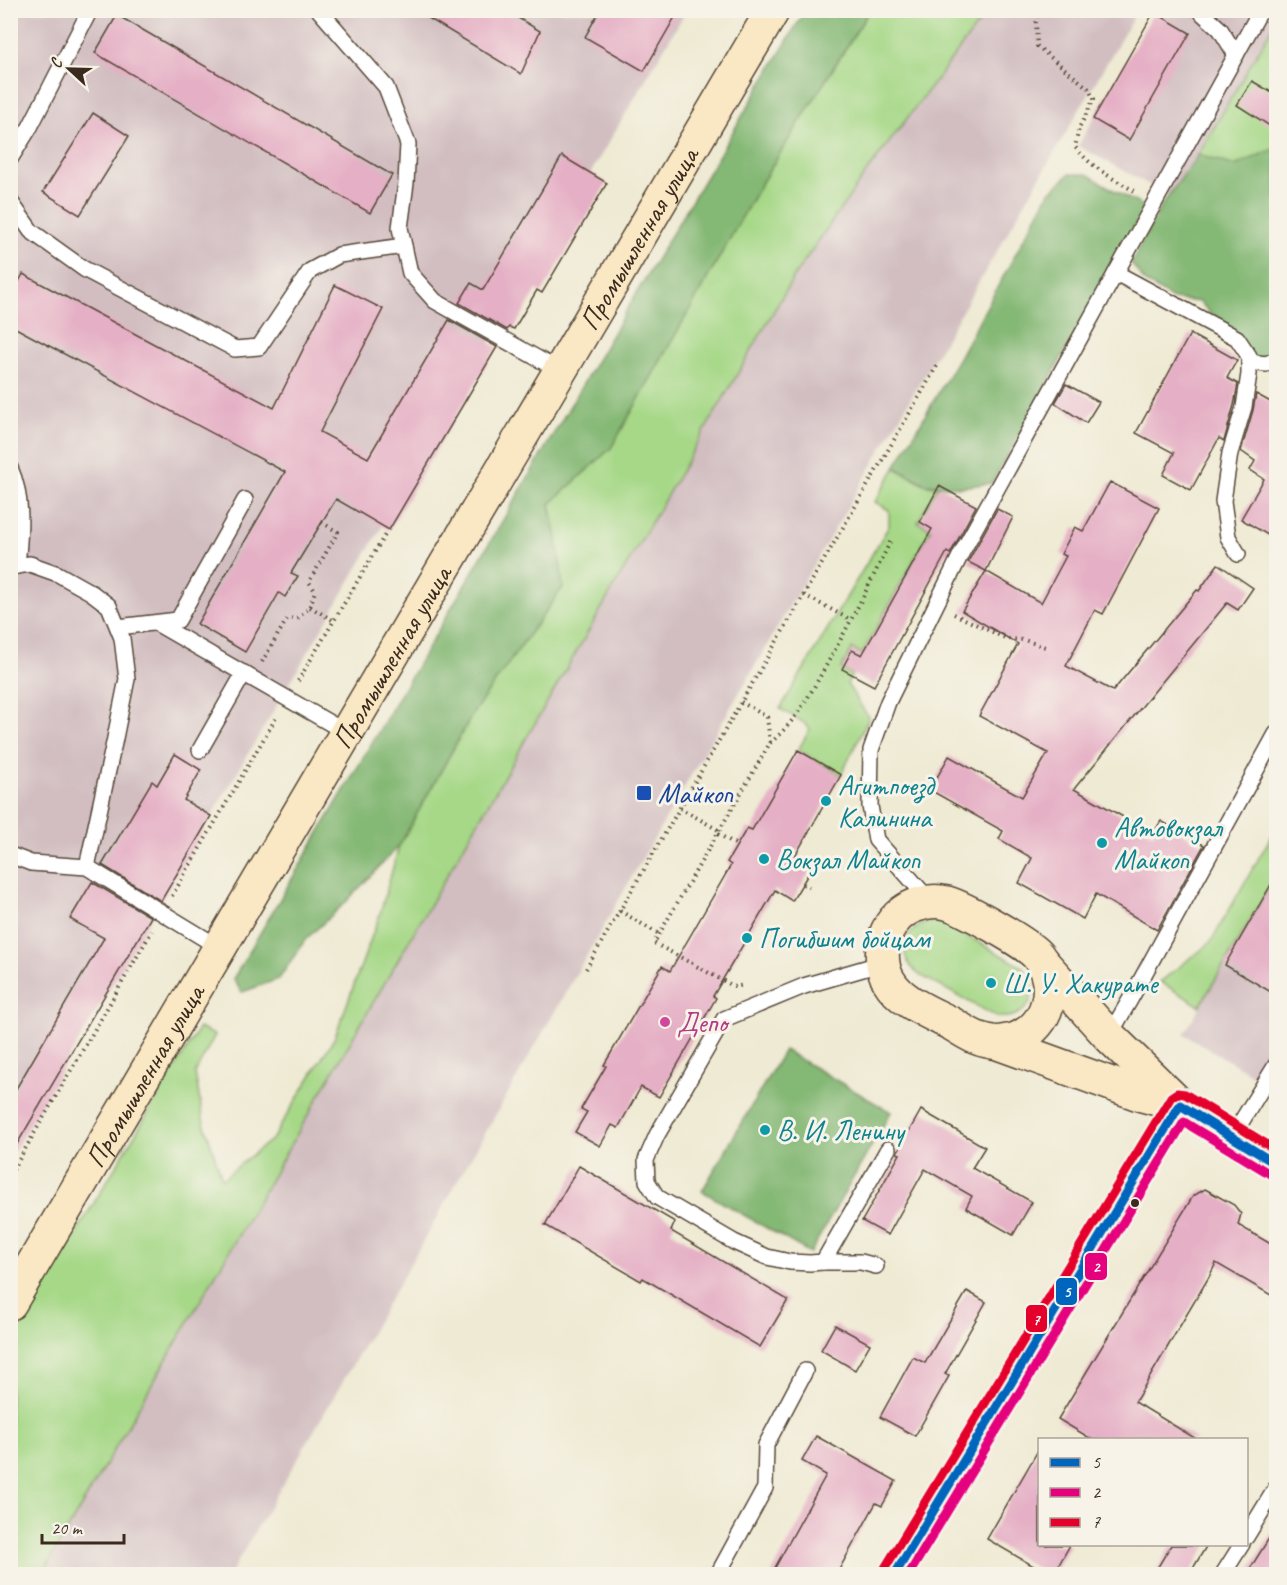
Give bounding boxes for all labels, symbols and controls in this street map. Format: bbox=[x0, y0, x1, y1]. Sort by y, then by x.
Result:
north arrow bbox=[39, 39, 99, 99]
text: С bbox=[45, 54, 68, 71]
street label: Промышленная улица bbox=[571, 139, 707, 336]
street label: Промышленная улица bbox=[324, 558, 460, 755]
place label: Агитпоезд Калинина bbox=[838, 768, 936, 835]
place label: Майкоп bbox=[658, 776, 733, 811]
marker: Майкоп bbox=[635, 784, 653, 802]
marker: Агитпоезд Калинина bbox=[819, 794, 833, 808]
place label: Автовокзал Майкоп bbox=[1114, 810, 1223, 877]
marker: Автовокзал Майкоп bbox=[1095, 836, 1109, 850]
place label: Вокзал Майкоп bbox=[776, 842, 921, 877]
marker: Вокзал Майкоп bbox=[757, 852, 771, 866]
place label: Погибшим бойцам bbox=[759, 921, 932, 956]
marker: Погибшим бойцам bbox=[740, 931, 754, 945]
place label: Ш. У. Хакурате bbox=[1003, 966, 1159, 1001]
street label: Промышленная улица bbox=[77, 976, 213, 1173]
marker: Ш. У. Хакурате bbox=[984, 976, 998, 990]
place label: Депо bbox=[677, 1005, 730, 1040]
marker: Депо bbox=[658, 1015, 672, 1029]
place label: В. И. Ленину bbox=[777, 1113, 906, 1148]
marker: В. И. Ленину bbox=[758, 1123, 772, 1137]
unlabelled marker bbox=[1129, 1197, 1141, 1209]
line badge: 2 bbox=[1084, 1252, 1108, 1281]
text: 2 bbox=[1092, 1257, 1101, 1277]
line badge: 5 bbox=[1055, 1277, 1078, 1306]
text: 5 bbox=[1064, 1282, 1073, 1302]
line badge: 7 bbox=[1025, 1304, 1048, 1333]
text: 7 bbox=[1032, 1310, 1041, 1330]
legend bbox=[1038, 1438, 1248, 1546]
text: 5 bbox=[1092, 1451, 1101, 1473]
text: 2 bbox=[1092, 1481, 1102, 1503]
scale bar bbox=[42, 1507, 124, 1545]
text: 7 bbox=[1092, 1511, 1101, 1533]
text: 20 m bbox=[51, 1517, 84, 1539]

